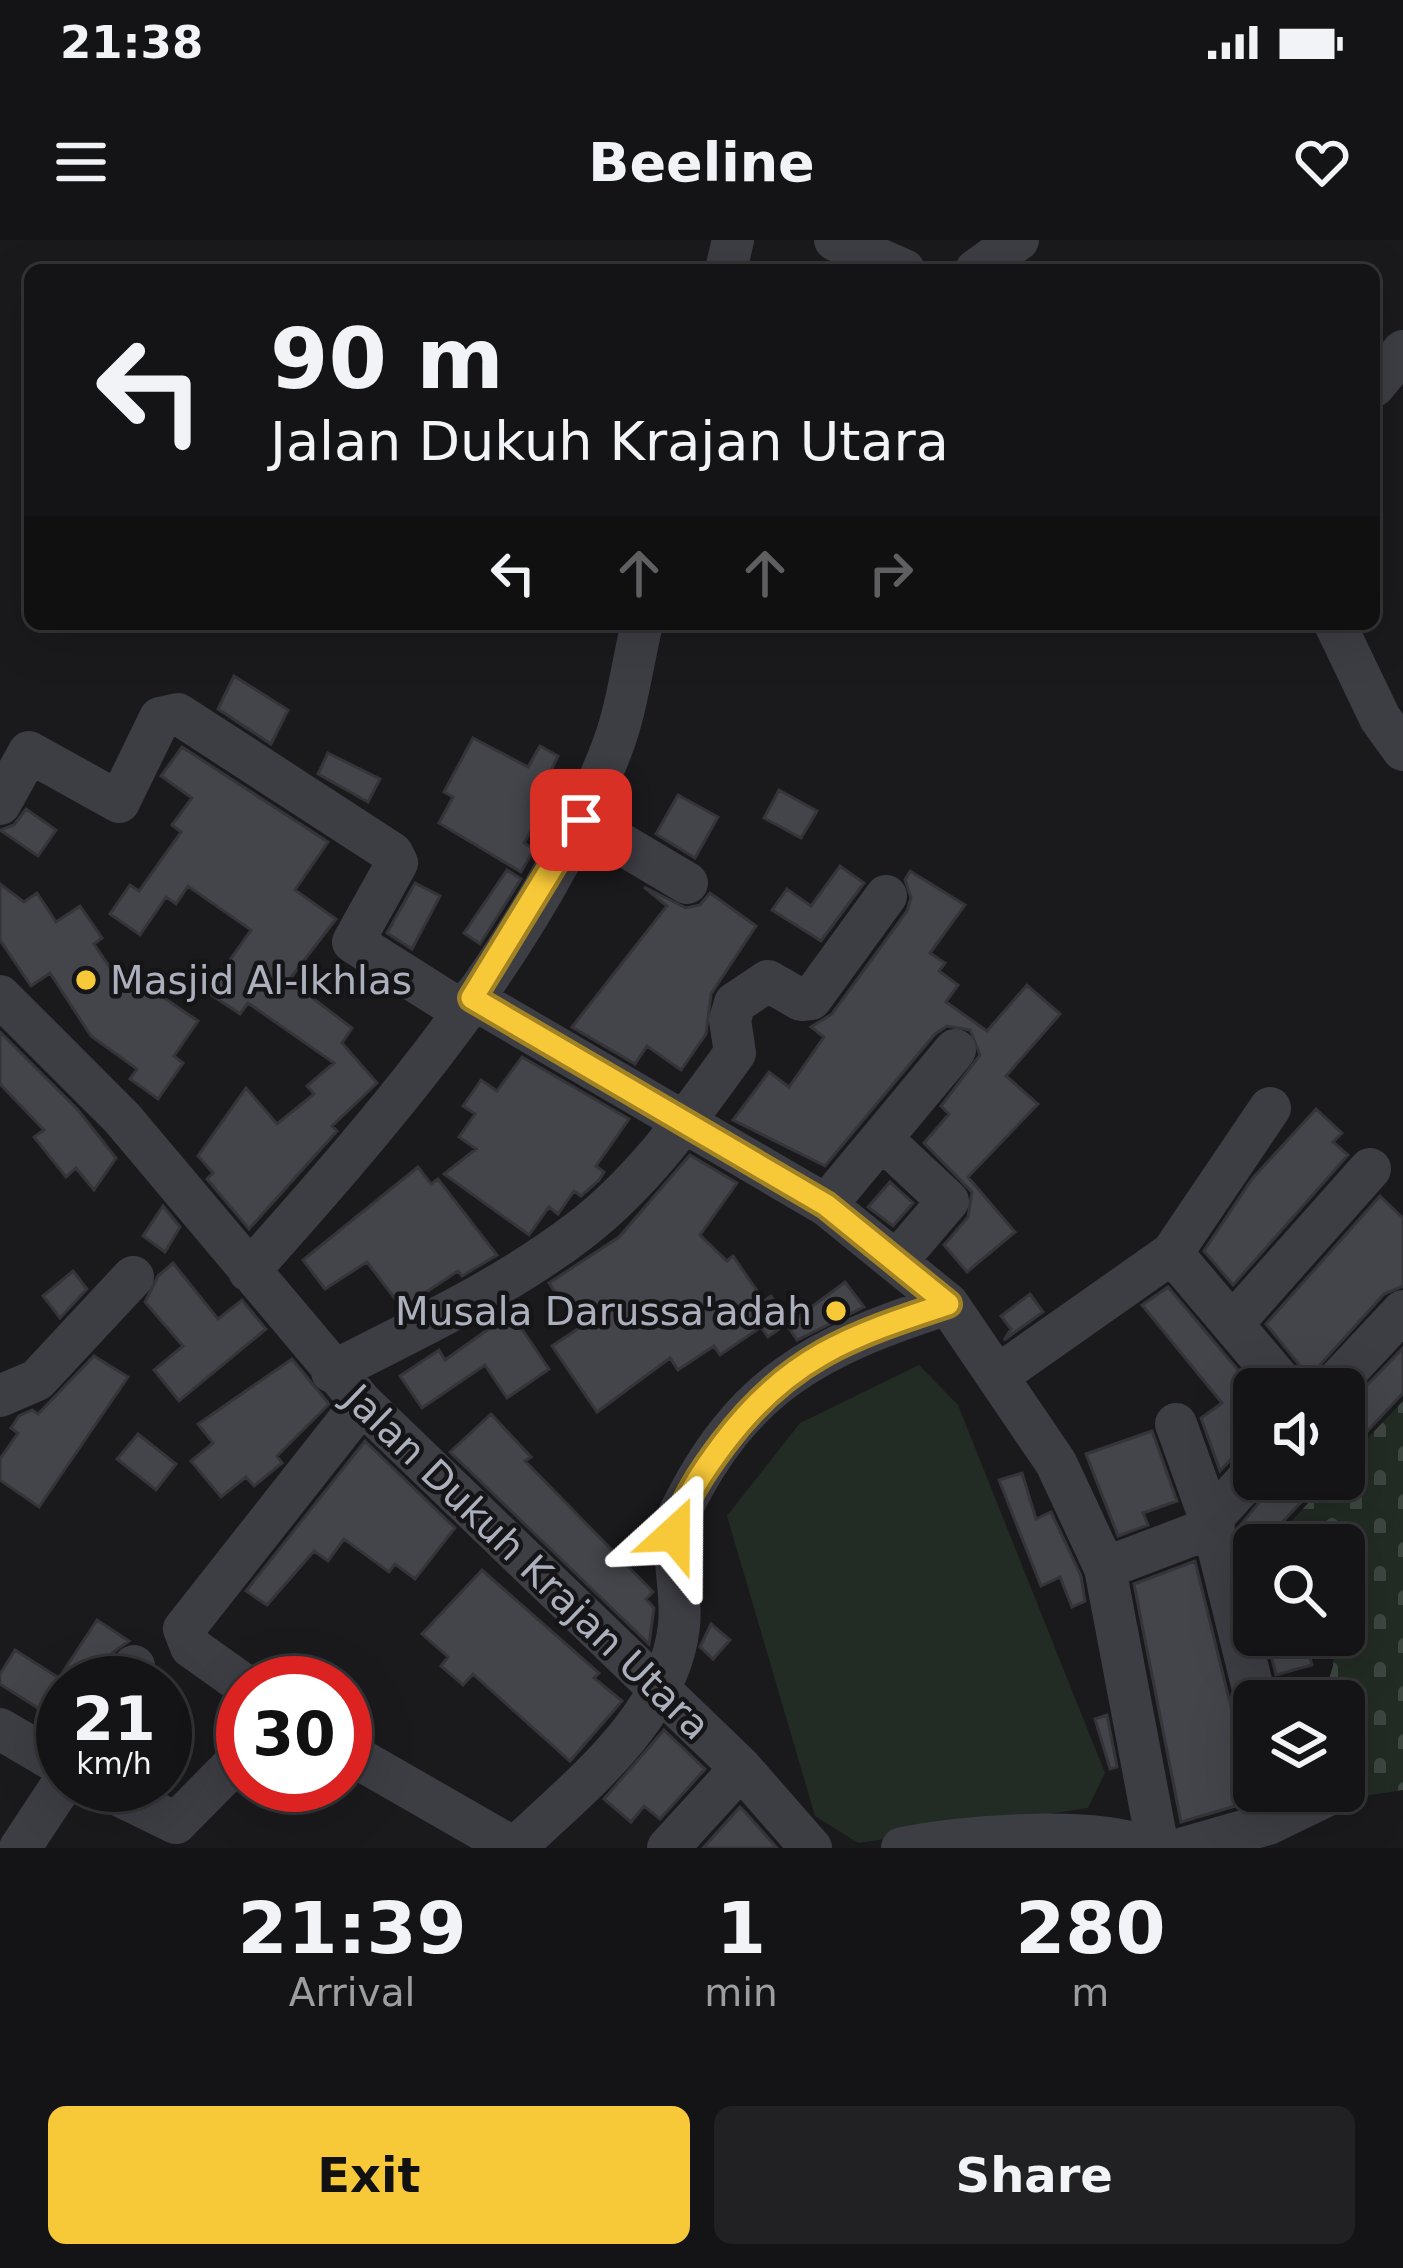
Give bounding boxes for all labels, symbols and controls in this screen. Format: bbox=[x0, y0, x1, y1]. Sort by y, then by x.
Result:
text: 21:38 bbox=[60, 16, 203, 69]
icon: menu bbox=[48, 129, 114, 195]
icon: heart bbox=[1289, 129, 1355, 195]
text: Beeline bbox=[588, 131, 815, 194]
text: 90 m bbox=[270, 310, 504, 408]
icon: left bbox=[72, 312, 228, 468]
text: Jalan Dukuh Krajan Utara bbox=[270, 410, 949, 473]
icon: left bbox=[480, 540, 546, 606]
icon: ahead bbox=[606, 540, 672, 606]
icon: ahead bbox=[732, 540, 798, 606]
icon: right bbox=[858, 540, 924, 606]
pin bbox=[530, 769, 632, 871]
icon: arrive bbox=[548, 787, 614, 853]
place label: Masjid Al-Ikhlas bbox=[110, 958, 412, 1003]
marker: Masjid Al-Ikhlas bbox=[73, 967, 99, 993]
place label: Musala Darussa'adah bbox=[395, 1289, 812, 1334]
marker: Musala Darussa'adah bbox=[823, 1298, 849, 1324]
map controls bbox=[1233, 1368, 1365, 1812]
button: sound bbox=[1233, 1368, 1365, 1500]
street label: Jalan Dukuh Krajan Utara bbox=[333, 1373, 719, 1748]
position arrow bbox=[611, 1471, 737, 1597]
button: search bbox=[1233, 1524, 1365, 1656]
speed limit sign: 30 bbox=[216, 1656, 372, 1812]
button: layers bbox=[1233, 1680, 1365, 1812]
text: 21 bbox=[72, 1684, 156, 1754]
text: km/h bbox=[76, 1746, 152, 1781]
text: 21:39 bbox=[237, 1886, 467, 1970]
text: 1 bbox=[716, 1886, 766, 1970]
text: 280 bbox=[1015, 1886, 1165, 1970]
text: Arrival bbox=[289, 1970, 415, 2015]
text: min bbox=[704, 1970, 778, 2015]
text: m bbox=[1071, 1970, 1109, 2015]
button: Exit bbox=[48, 2106, 690, 2244]
button: Share bbox=[714, 2106, 1355, 2244]

